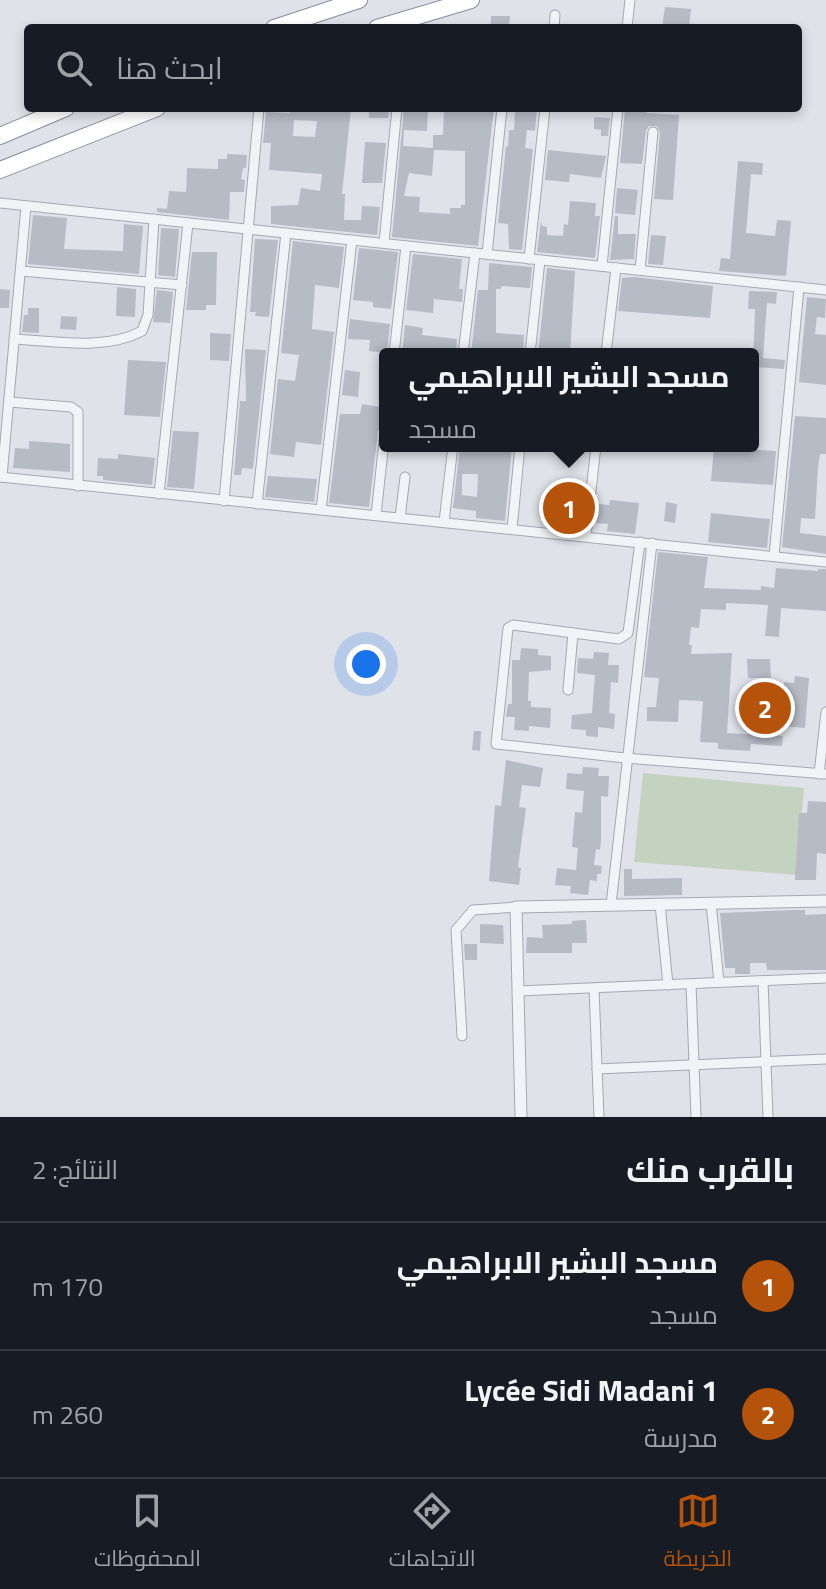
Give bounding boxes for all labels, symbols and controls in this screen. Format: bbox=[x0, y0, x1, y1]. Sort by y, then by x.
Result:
search box bbox=[24, 24, 802, 112]
text: ابحث هنا bbox=[116, 45, 223, 91]
icon: search bbox=[52, 46, 96, 90]
popup bbox=[379, 348, 759, 452]
text: مسجد البشير الابراهيمي bbox=[408, 353, 730, 399]
text: مسجد bbox=[408, 409, 477, 448]
pin: 1 bbox=[543, 478, 595, 538]
your location bbox=[346, 644, 386, 684]
pin: 2 bbox=[739, 678, 791, 738]
text: بالقرب منك bbox=[626, 1143, 794, 1195]
text: النتائج: 2 bbox=[32, 1150, 118, 1189]
text: مسجد البشير الابراهيمي bbox=[397, 1239, 718, 1285]
text: 170 m bbox=[32, 1267, 103, 1306]
text: 1 bbox=[761, 1267, 775, 1306]
text: مسجد bbox=[649, 1295, 718, 1334]
text: Lycée Sidi Madani 1 bbox=[464, 1367, 718, 1413]
text: 260 m bbox=[32, 1395, 103, 1434]
text: 2 bbox=[761, 1395, 775, 1434]
text: مدرسة bbox=[644, 1418, 718, 1457]
tab: المحفوظات bbox=[94, 1489, 201, 1579]
tab: الاتجاهات bbox=[389, 1489, 476, 1579]
tab: الخريطة bbox=[663, 1489, 732, 1579]

